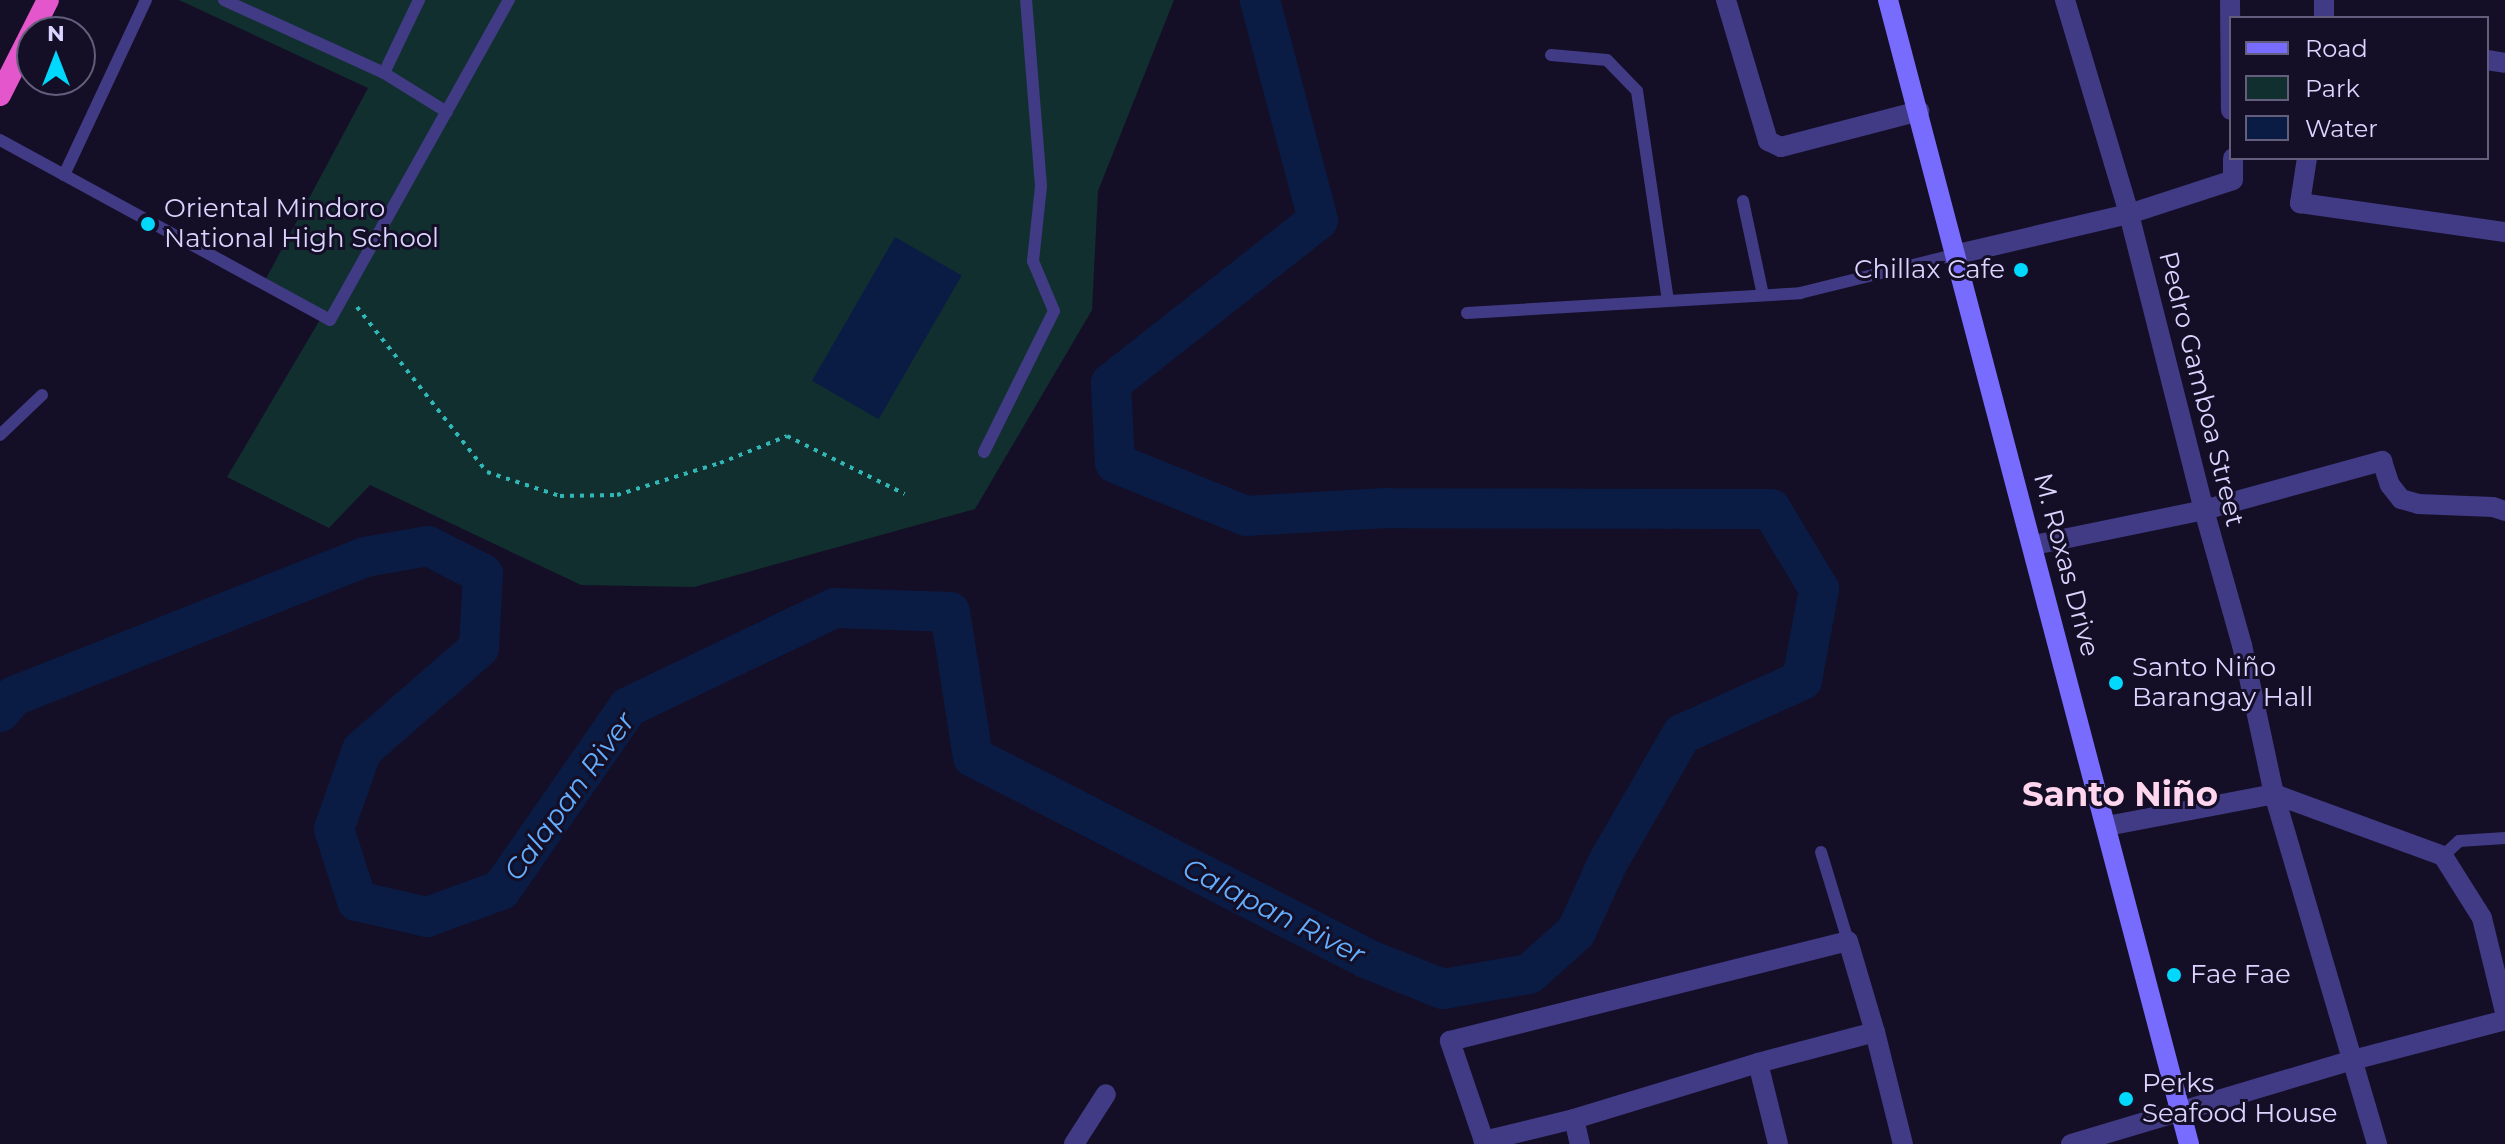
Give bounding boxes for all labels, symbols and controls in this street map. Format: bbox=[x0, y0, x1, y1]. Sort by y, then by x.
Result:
north arrow bbox=[16, 16, 96, 96]
legend bbox=[2229, 16, 2489, 160]
text: N bbox=[47, 20, 65, 47]
text: Road bbox=[2305, 34, 2368, 63]
text: Park bbox=[2305, 74, 2360, 103]
text: Water bbox=[2305, 114, 2378, 143]
place label: Oriental Mindoro National High School bbox=[164, 193, 439, 254]
marker: Oriental Mindoro National High School bbox=[139, 215, 157, 233]
street label: Pedro Gamboa Street bbox=[2152, 248, 2250, 530]
place label: Chillax Cafe bbox=[1854, 254, 2005, 286]
marker: Chillax Cafe bbox=[2012, 261, 2030, 279]
street label: M. Roxas Drive bbox=[2027, 470, 2105, 660]
place label: Santo Niño Barangay Hall bbox=[2132, 652, 2313, 714]
marker: Santo Niño Barangay Hall bbox=[2107, 674, 2125, 692]
water label: Calapan River bbox=[497, 705, 641, 887]
district label: Santo Niño bbox=[2022, 775, 2218, 815]
water label: Calapan River bbox=[1177, 851, 1371, 971]
place label: Fae Fae bbox=[2190, 959, 2291, 991]
marker: Fae Fae bbox=[2165, 966, 2183, 984]
place label: Perks Seafood House bbox=[2142, 1068, 2338, 1130]
marker: Perks Seafood House bbox=[2117, 1090, 2135, 1108]

